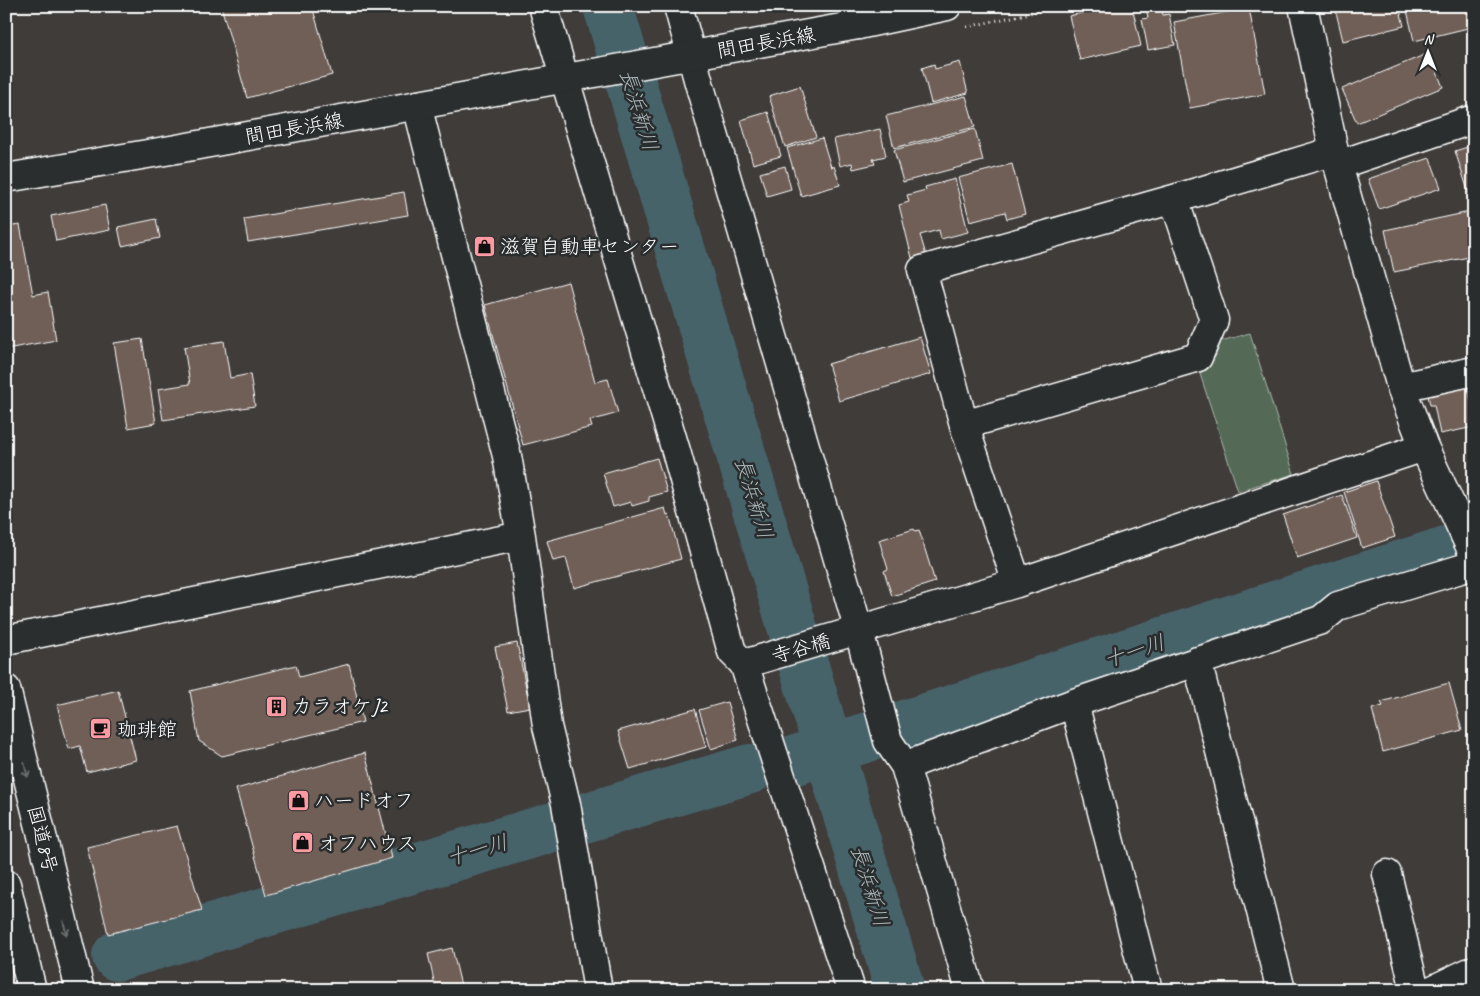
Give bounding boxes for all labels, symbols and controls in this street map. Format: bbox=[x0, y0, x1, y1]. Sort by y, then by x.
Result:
street label: 間田長浜線 bbox=[715, 21, 817, 63]
north arrow bbox=[1402, 28, 1452, 78]
text: N bbox=[1424, 31, 1435, 48]
water label: 長浜新川 bbox=[614, 66, 664, 154]
street label: 間田長浜線 bbox=[243, 107, 345, 149]
shop icon: 滋賀自動車センター bbox=[472, 234, 496, 258]
place label: 滋賀自動車センター bbox=[500, 234, 679, 259]
water label: 長浜新川 bbox=[729, 454, 779, 542]
street label: 寺谷橋 bbox=[769, 628, 833, 669]
water label: 十一川 bbox=[1100, 629, 1168, 673]
building icon: カラオケJ2 bbox=[264, 694, 288, 718]
place label: カラオケJ2 bbox=[292, 694, 389, 719]
cafe icon: 珈琲館 bbox=[89, 717, 113, 741]
place label: 珈琲館 bbox=[117, 717, 177, 742]
one-way arrow bbox=[22, 762, 31, 778]
shop icon: ハードオフ bbox=[286, 788, 310, 812]
place label: ハードオフ bbox=[314, 788, 414, 813]
street label: 国道8号 bbox=[22, 803, 63, 876]
water label: 十一川 bbox=[443, 829, 511, 871]
shop icon: オフハウス bbox=[290, 831, 314, 855]
place label: オフハウス bbox=[318, 831, 417, 856]
water label: 長浜新川 bbox=[845, 842, 895, 930]
one-way arrow bbox=[61, 920, 70, 936]

